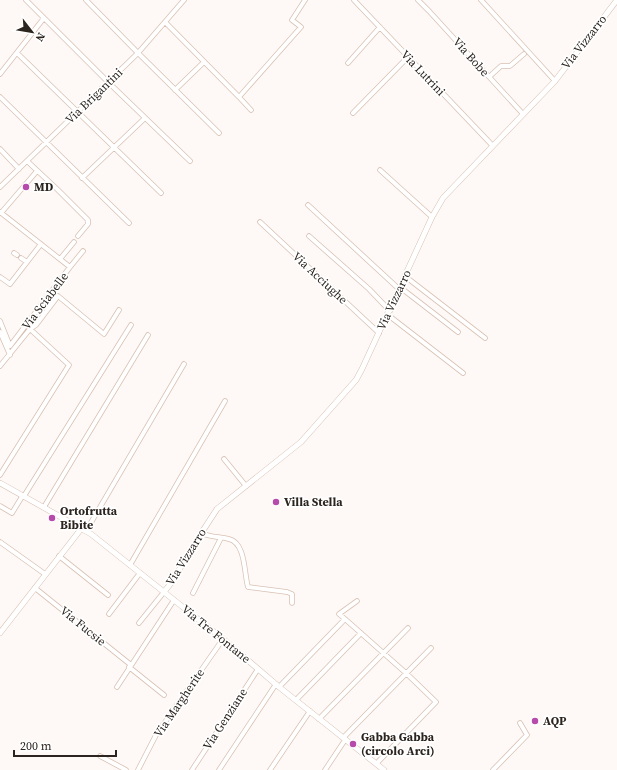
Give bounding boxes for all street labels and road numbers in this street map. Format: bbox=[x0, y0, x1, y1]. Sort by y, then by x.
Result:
street label: Via Vizzarro bbox=[558, 11, 610, 72]
street label: Via Bobe bbox=[449, 34, 493, 80]
street label: Via Lutrini bbox=[397, 47, 449, 100]
street label: Via Brigantini bbox=[62, 64, 126, 127]
street label: Via Acciughe bbox=[289, 248, 351, 308]
street label: Via Vizzarro bbox=[373, 267, 415, 333]
street label: Via Sciabelle bbox=[18, 269, 72, 333]
street label: Via Vizzarro bbox=[162, 525, 210, 589]
street label: Via Tre Fontane bbox=[178, 601, 254, 667]
street label: Via Fucsie bbox=[57, 603, 109, 649]
street label: Via Margherite bbox=[150, 665, 208, 741]
street label: Via Genziane bbox=[199, 685, 251, 753]

